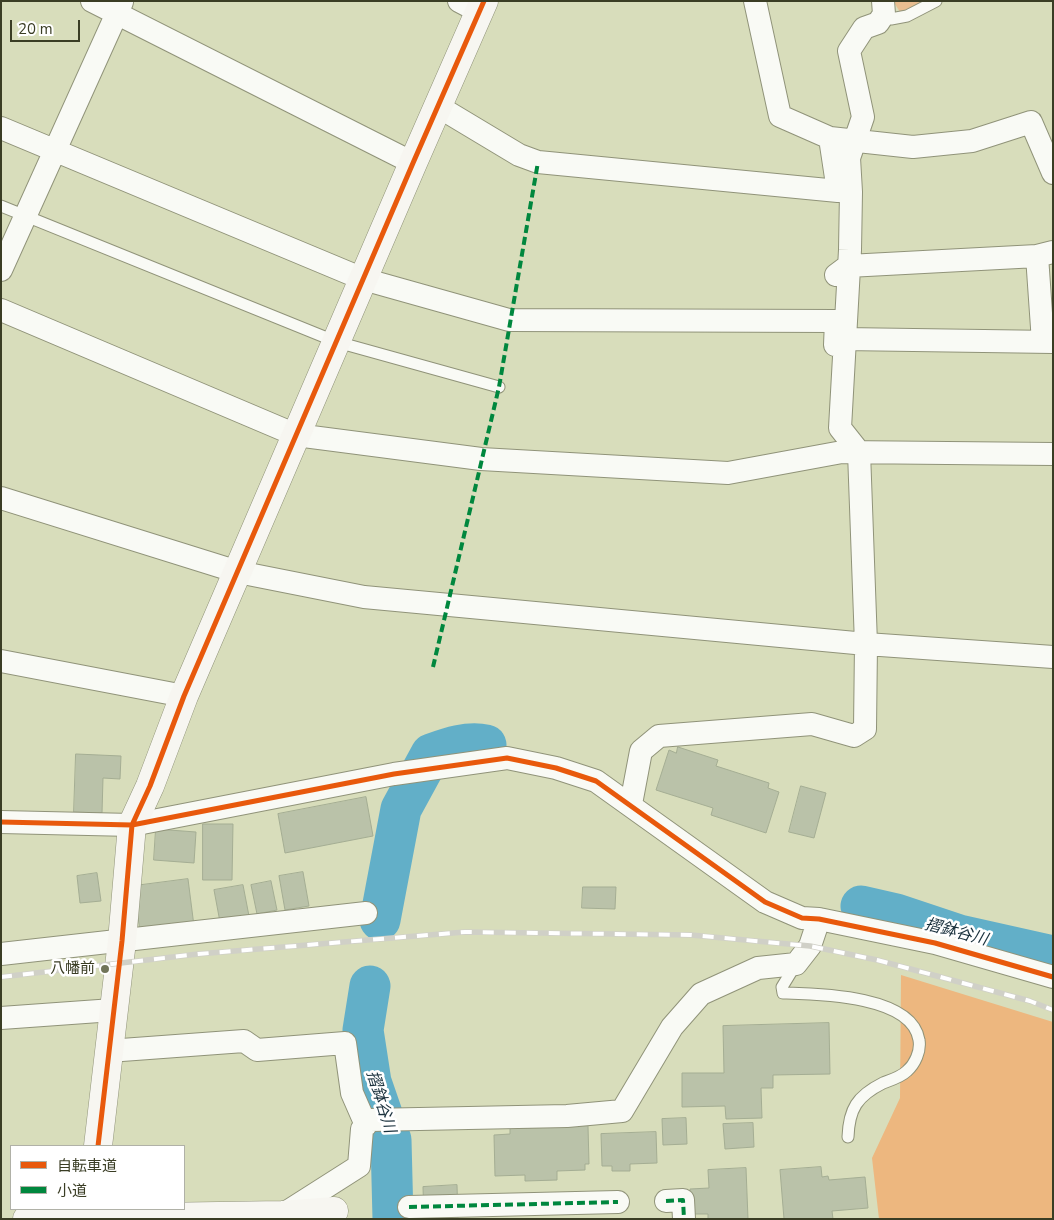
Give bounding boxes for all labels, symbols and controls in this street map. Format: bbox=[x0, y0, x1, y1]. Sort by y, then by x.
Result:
scale bar bbox=[12, 10, 82, 42]
text: 20 m bbox=[18, 19, 53, 39]
water label: 摺鉢谷川 bbox=[923, 915, 989, 951]
place label: 八幡前 bbox=[50, 960, 95, 978]
marker: 八幡前 bbox=[99, 963, 111, 975]
water label: 摺鉢谷川 bbox=[361, 1069, 399, 1135]
legend bbox=[10, 1145, 185, 1210]
text: 自転車道 bbox=[57, 1156, 117, 1176]
text: 小道 bbox=[57, 1181, 87, 1201]

